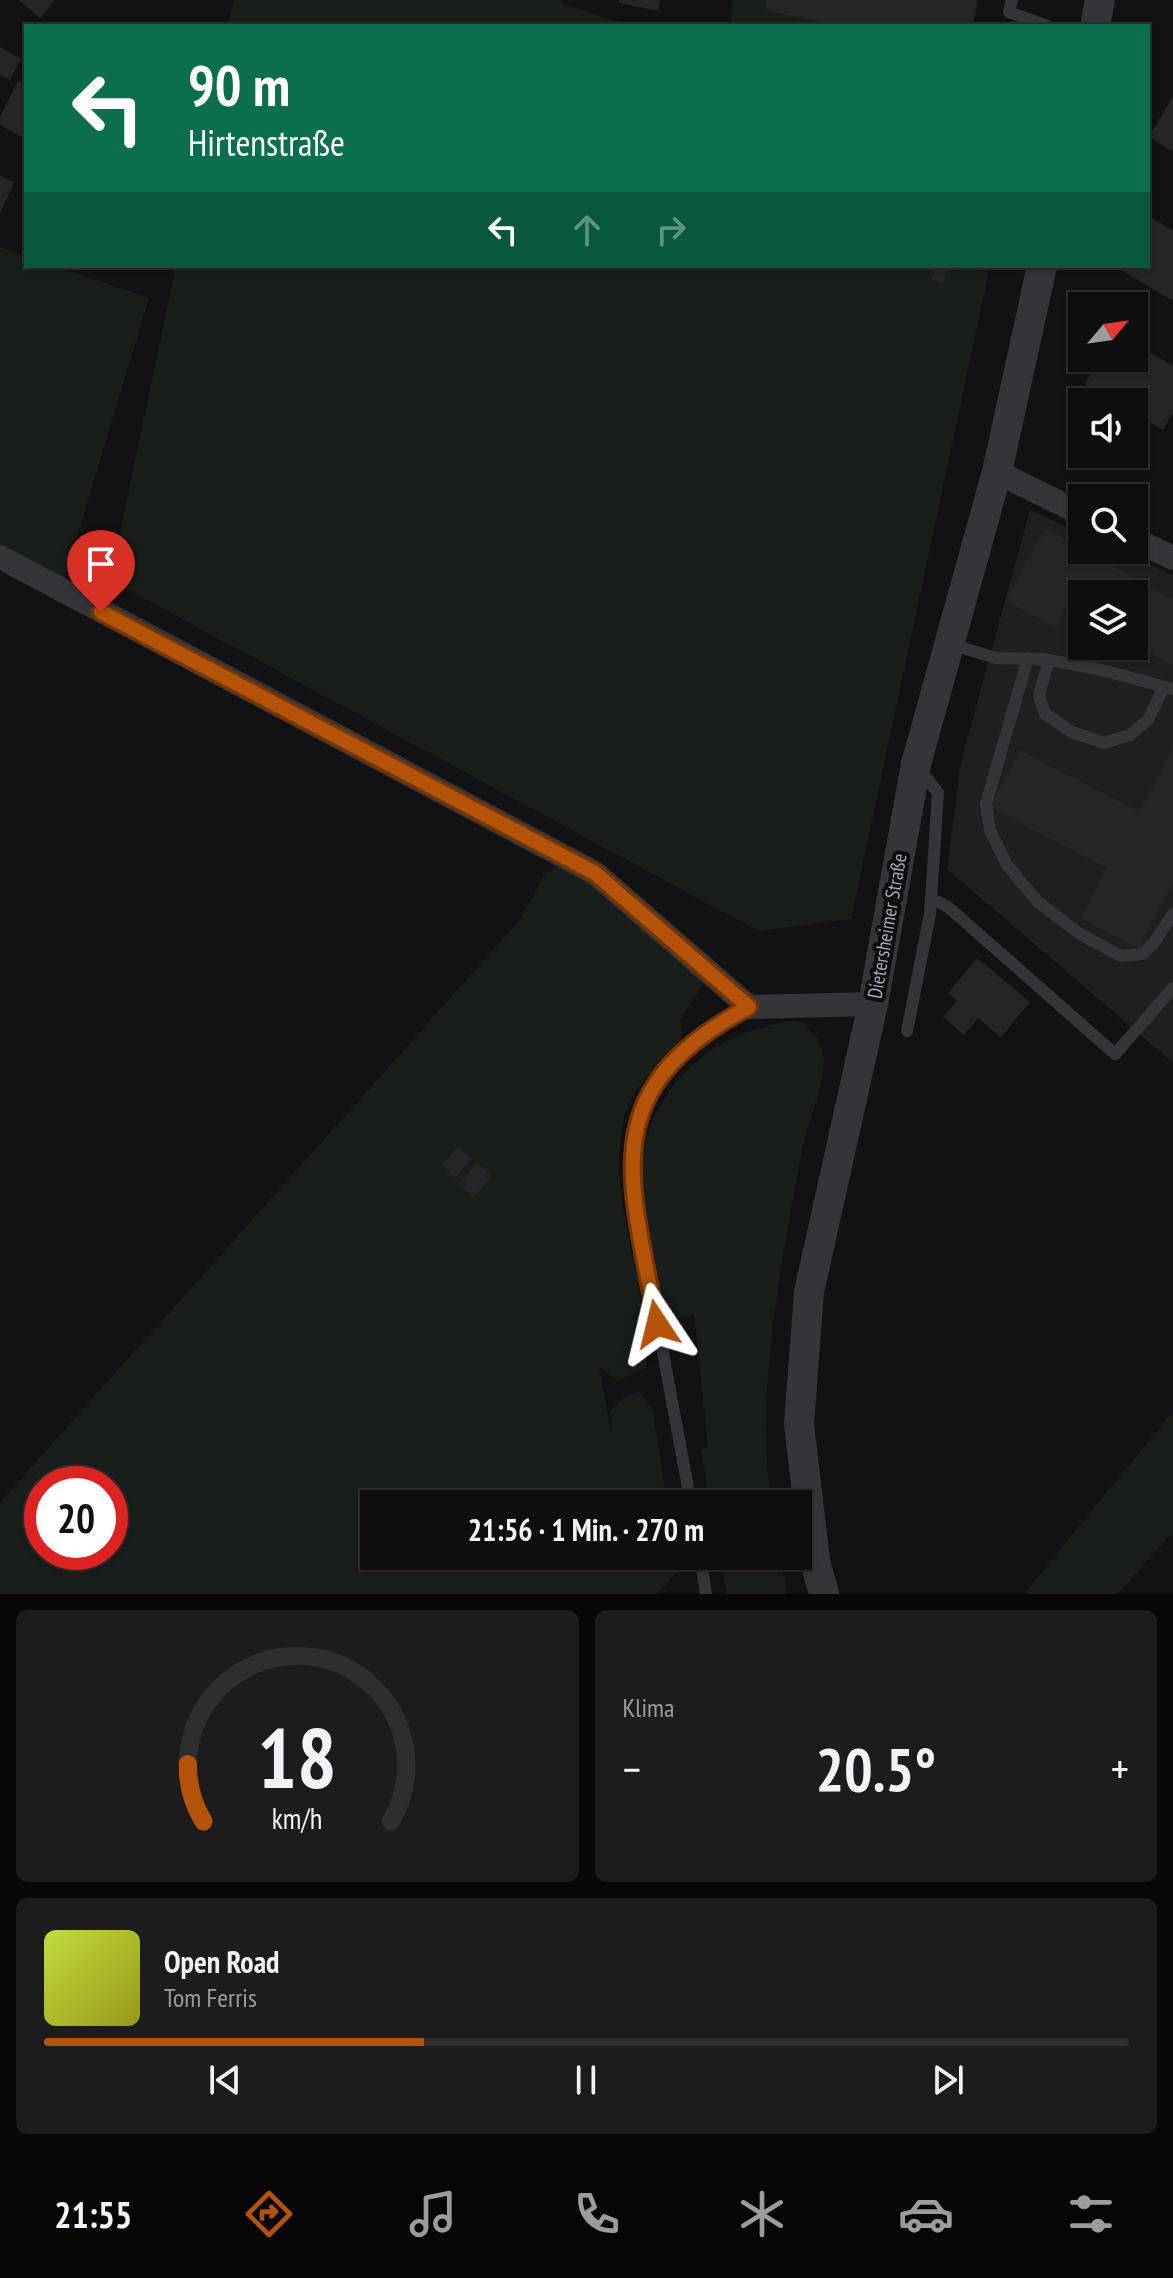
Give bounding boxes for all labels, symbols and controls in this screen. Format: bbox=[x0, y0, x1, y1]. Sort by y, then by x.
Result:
text: 90 m bbox=[188, 49, 290, 121]
icon: left bbox=[56, 56, 160, 160]
text: Hirtenstraße bbox=[188, 119, 345, 166]
icon: left bbox=[481, 208, 525, 252]
icon: ahead bbox=[565, 208, 609, 252]
icon: right bbox=[649, 208, 693, 252]
north arrow bbox=[1068, 292, 1148, 372]
map controls bbox=[1068, 292, 1148, 660]
button: sound bbox=[1068, 388, 1148, 468]
button: search bbox=[1068, 484, 1148, 564]
pin bbox=[67, 530, 135, 612]
icon: arrive bbox=[79, 542, 123, 586]
button: layers bbox=[1068, 580, 1148, 660]
street label: Dietersheimer Straße bbox=[861, 851, 913, 1001]
position arrow bbox=[615, 1282, 699, 1366]
speed limit sign: 20 bbox=[24, 1466, 128, 1570]
text: 21:56 · 1 Min. · 270 m bbox=[468, 1510, 704, 1549]
text: Klima bbox=[623, 1691, 674, 1724]
text: 18 bbox=[257, 1703, 337, 1811]
text: 20.5° bbox=[815, 1730, 936, 1808]
text: − bbox=[623, 1740, 641, 1797]
text: + bbox=[1111, 1740, 1129, 1797]
text: km/h bbox=[272, 1800, 323, 1837]
text: Open Road bbox=[164, 1942, 279, 1981]
text: Tom Ferris bbox=[164, 1981, 257, 2014]
icon: previous bbox=[203, 2058, 247, 2102]
icon: pause bbox=[564, 2058, 608, 2102]
icon: next bbox=[926, 2058, 970, 2102]
icon: directions bbox=[241, 2186, 297, 2242]
icon: music bbox=[405, 2186, 461, 2242]
icon: phone bbox=[569, 2186, 625, 2242]
icon: climate bbox=[734, 2186, 790, 2242]
icon: car bbox=[898, 2186, 954, 2242]
icon: filters bbox=[1063, 2186, 1119, 2242]
text: 21:55 bbox=[54, 2191, 132, 2238]

